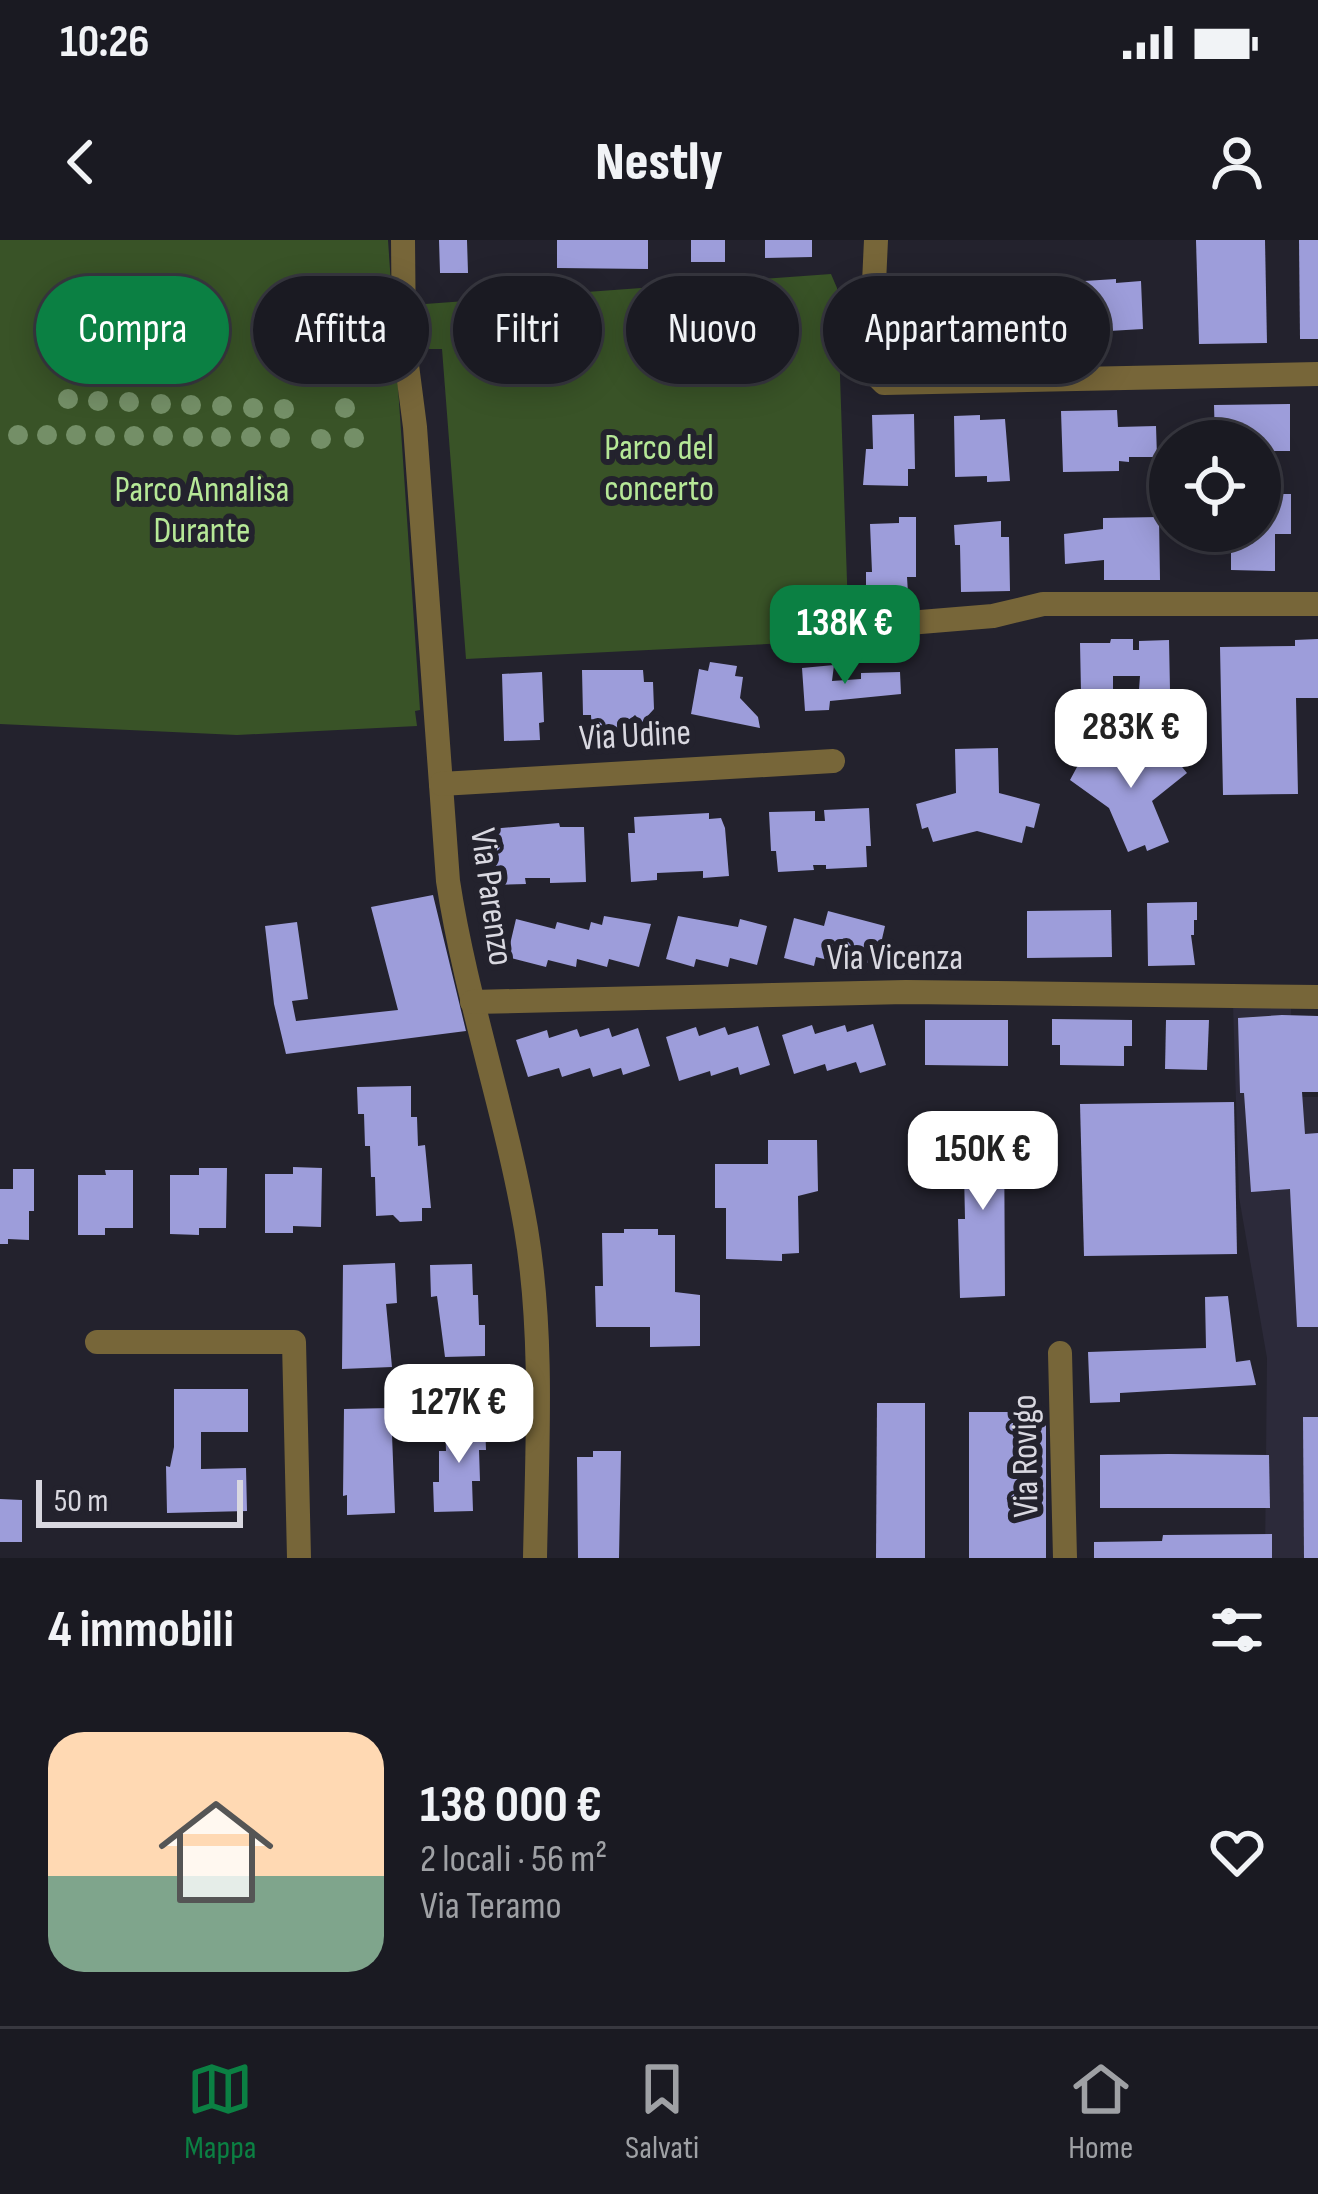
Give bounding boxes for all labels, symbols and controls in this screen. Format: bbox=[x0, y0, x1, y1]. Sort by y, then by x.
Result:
text: 10:26 bbox=[60, 15, 149, 70]
icon: back bbox=[48, 129, 114, 195]
icon: person bbox=[1204, 129, 1270, 195]
text: Nestly bbox=[595, 130, 723, 195]
chip: Compra bbox=[36, 276, 229, 384]
chip: Affitta bbox=[253, 276, 429, 384]
chip: Filtri bbox=[453, 276, 602, 384]
chip: Nuovo bbox=[626, 276, 799, 384]
chip: Appartamento bbox=[823, 276, 1110, 384]
map controls bbox=[1149, 420, 1281, 552]
button: locate bbox=[1149, 420, 1281, 552]
park label: Parco del concerto bbox=[604, 427, 714, 511]
park label: Parco Annalisa Durante bbox=[115, 469, 289, 553]
pin: 138K € bbox=[747, 585, 943, 687]
text: 138K € bbox=[797, 600, 893, 647]
pin: 283K € bbox=[1033, 689, 1229, 791]
text: 283K € bbox=[1082, 704, 1180, 751]
street label: Via Udine bbox=[578, 712, 692, 760]
street label: Via Parenzo bbox=[460, 826, 522, 968]
street label: Via Vicenza bbox=[827, 937, 963, 980]
pin: 150K € bbox=[885, 1111, 1081, 1213]
text: 150K € bbox=[935, 1126, 1031, 1173]
pin: 127K € bbox=[361, 1364, 557, 1466]
text: 127K € bbox=[411, 1379, 507, 1426]
street label: Via Rovigo bbox=[1003, 1394, 1049, 1518]
scale bar bbox=[36, 1474, 243, 1527]
text: 50 m bbox=[54, 1481, 108, 1521]
icon: filters bbox=[1204, 1597, 1270, 1663]
text: 4 immobili bbox=[48, 1600, 234, 1661]
text: 138 000 € bbox=[420, 1775, 602, 1836]
icon: home bbox=[144, 1780, 288, 1924]
icon: heart bbox=[1204, 1819, 1270, 1885]
text: 2 locali · 56 m² bbox=[420, 1836, 607, 1883]
text: Via Teramo bbox=[420, 1883, 562, 1930]
tab: Mappa bbox=[184, 2056, 257, 2168]
tab: Salvati bbox=[625, 2056, 699, 2168]
tab: Home bbox=[1068, 2056, 1134, 2168]

